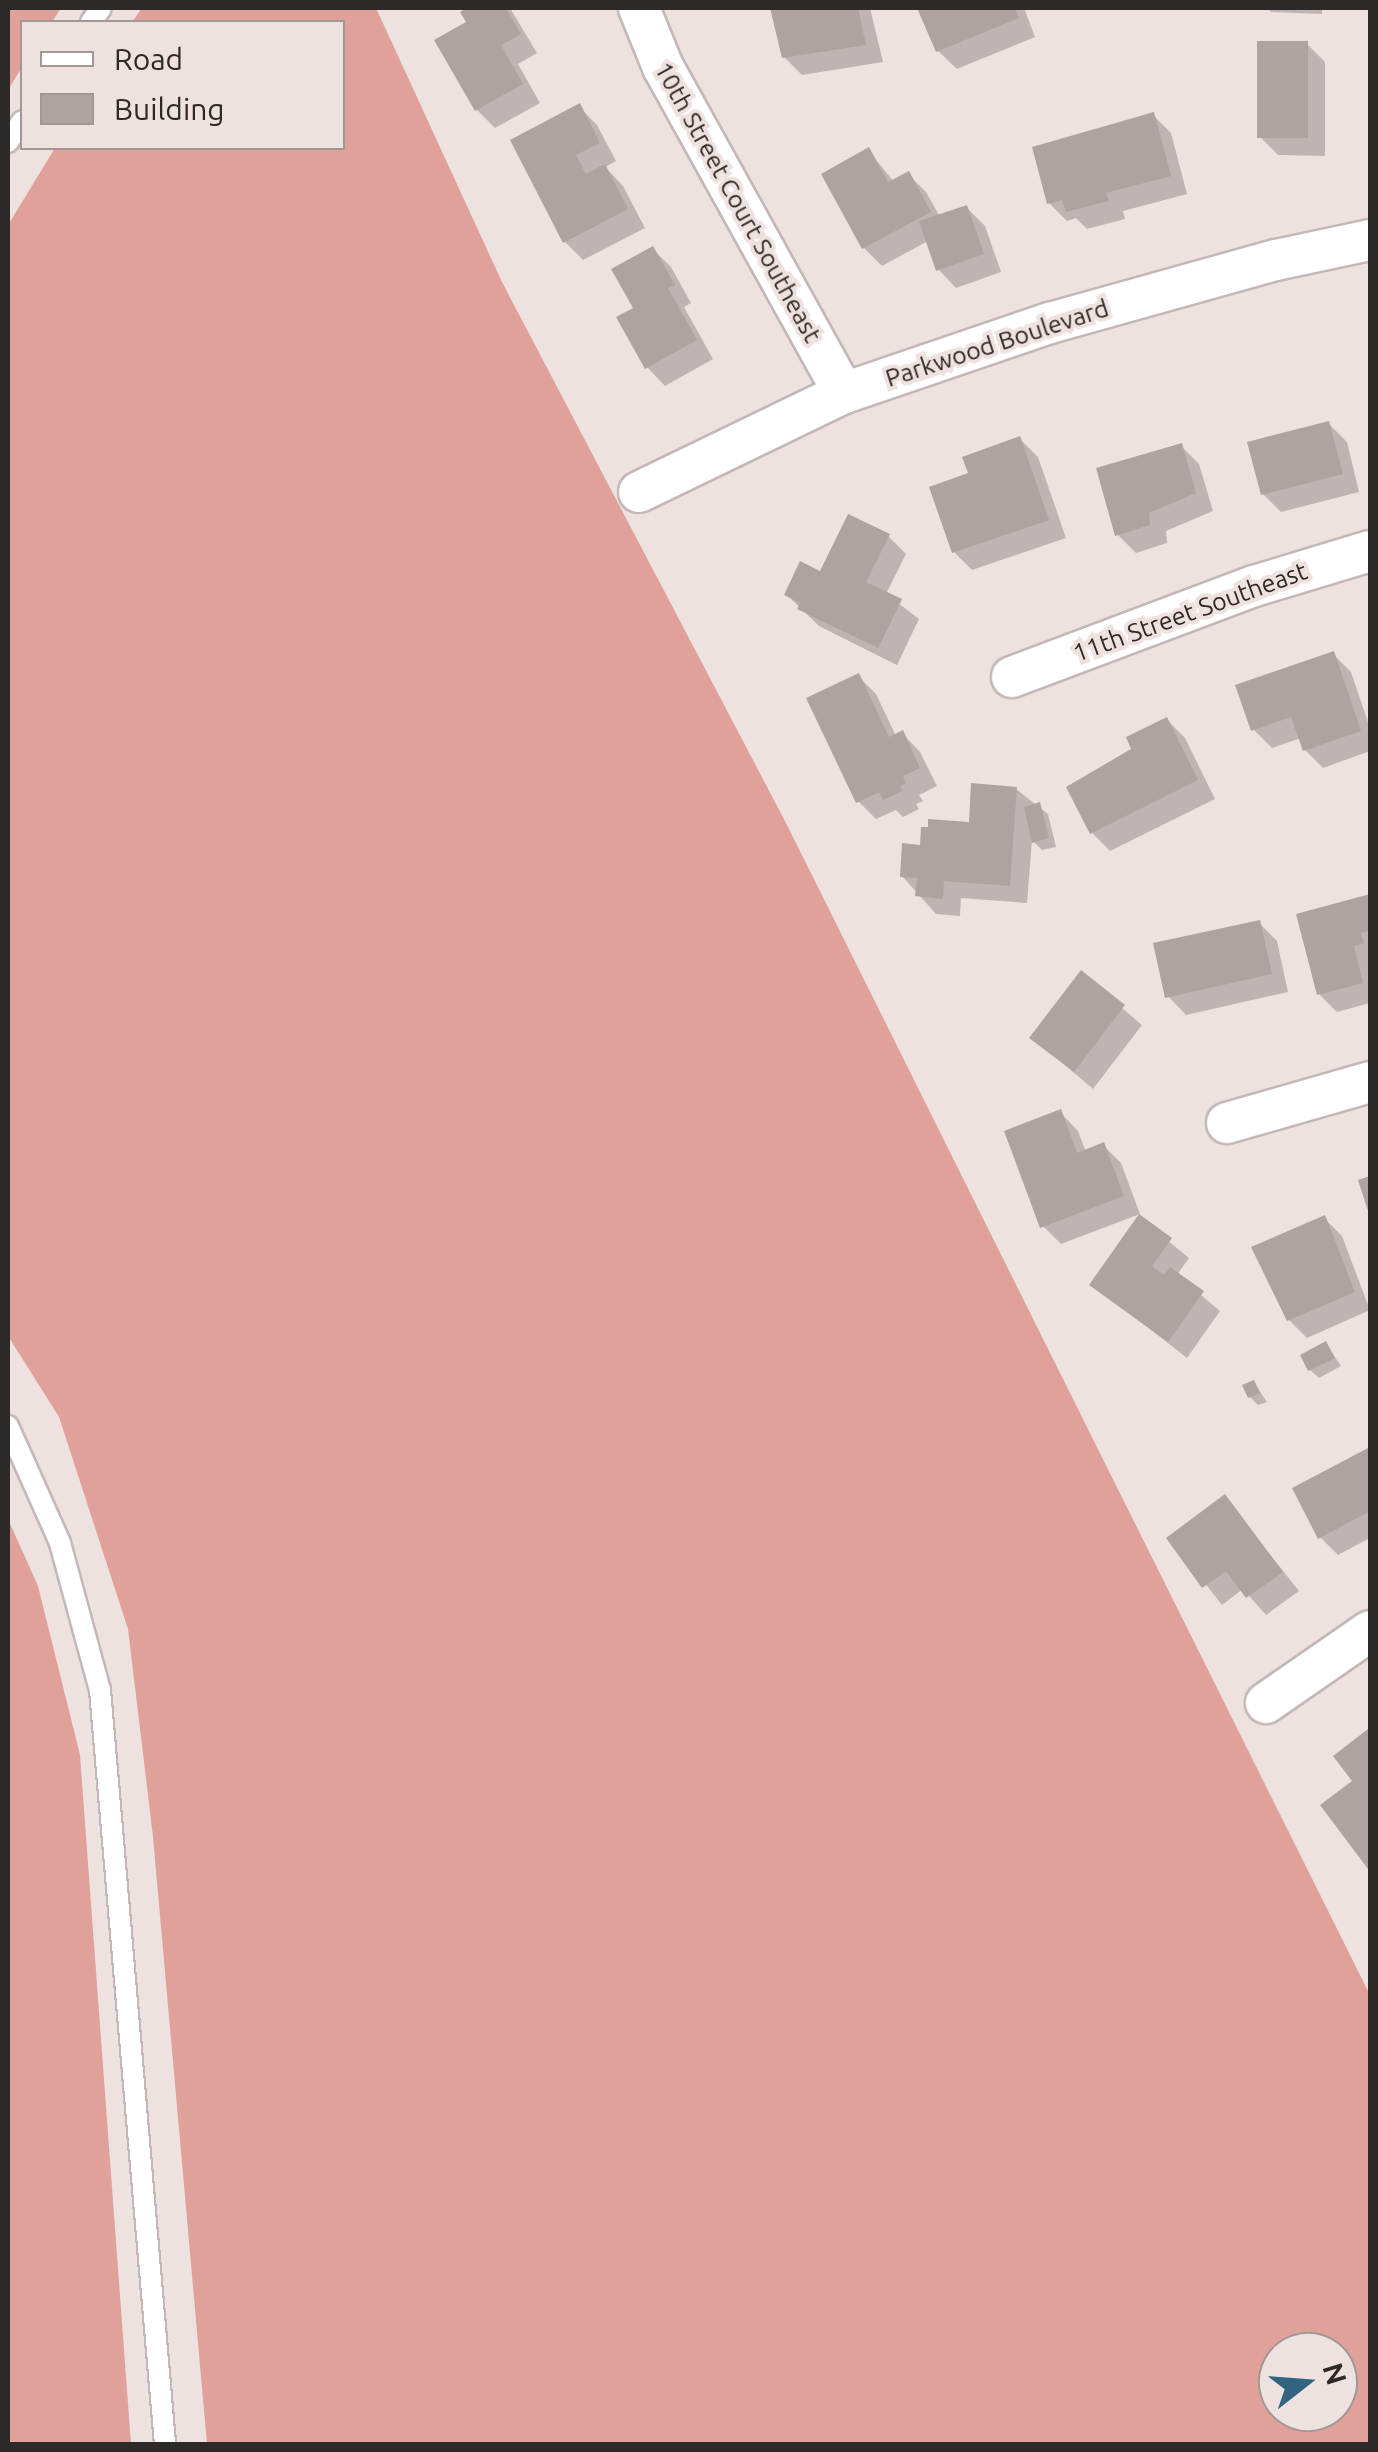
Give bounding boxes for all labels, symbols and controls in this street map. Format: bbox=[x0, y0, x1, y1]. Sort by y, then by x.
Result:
legend bbox=[20, 20, 345, 150]
text: Road bbox=[114, 42, 183, 76]
street label: 10th Street Court Southeast bbox=[648, 56, 828, 348]
text: Building bbox=[114, 92, 225, 126]
street label: Parkwood Boulevard bbox=[882, 293, 1112, 393]
street label: 11th Street Southeast bbox=[1069, 556, 1311, 668]
north arrow bbox=[1258, 2332, 1358, 2432]
text: N bbox=[1317, 2359, 1353, 2388]

